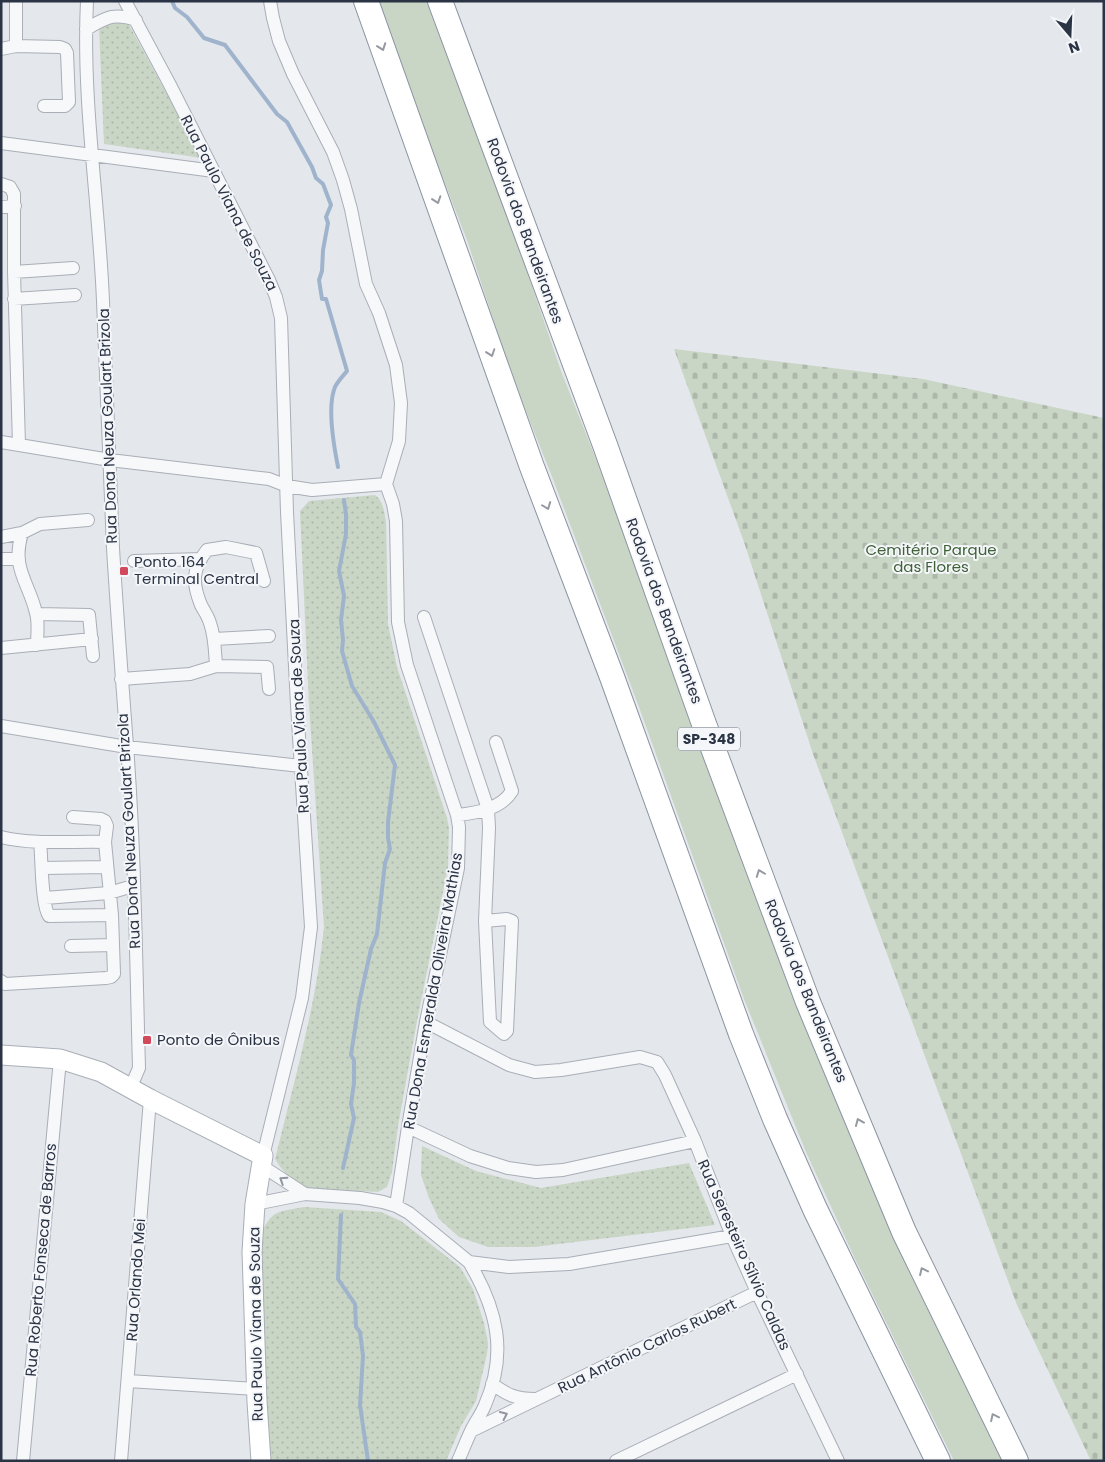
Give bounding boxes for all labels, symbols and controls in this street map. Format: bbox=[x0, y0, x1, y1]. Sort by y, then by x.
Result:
north arrow bbox=[1045, 10, 1095, 60]
text: N bbox=[1066, 36, 1082, 58]
one-way arrow bbox=[376, 42, 386, 51]
street label: Rua Paulo Viana de Souza bbox=[176, 111, 283, 294]
street label: Rodovia dos Bandeirantes bbox=[482, 135, 569, 327]
one-way arrow bbox=[431, 195, 441, 204]
street label: Rua Dona Neuza Goulart Brizola bbox=[93, 308, 122, 544]
one-way arrow bbox=[486, 349, 496, 357]
one-way arrow bbox=[541, 501, 551, 510]
street label: Rodovia dos Bandeirantes bbox=[621, 515, 708, 707]
park label: Cemitério Parque das Flores bbox=[865, 539, 997, 577]
place label: Ponto 164 Terminal Central bbox=[134, 551, 259, 589]
marker: Ponto 164 Terminal Central bbox=[118, 565, 130, 577]
street label: Rua Paulo Viana de Souza bbox=[283, 618, 314, 814]
street label: Rua Dona Neuza Goulart Brizola bbox=[112, 713, 145, 949]
road number: SP-348 bbox=[678, 728, 740, 751]
street label: Rua Dona Esmeralda Oliveira Mathias bbox=[398, 851, 467, 1131]
one-way arrow bbox=[756, 869, 766, 878]
street label: Rodovia dos Bandeirantes bbox=[760, 896, 853, 1086]
place label: Ponto de Ônibus bbox=[157, 1029, 280, 1050]
marker: Ponto de Ônibus bbox=[141, 1034, 153, 1046]
one-way arrow bbox=[854, 1118, 865, 1127]
street label: Rua Roberto Fonseca de Barros bbox=[20, 1142, 61, 1378]
street label: Rua Seresteiro Sílvio Caldas bbox=[693, 1156, 796, 1354]
one-way arrow bbox=[280, 1177, 289, 1186]
street label: Rua Orlando Mei bbox=[121, 1218, 150, 1342]
street label: Rua Paulo Viana de Souza bbox=[243, 1226, 268, 1422]
one-way arrow bbox=[919, 1267, 929, 1276]
street label: Rua Antônio Carlos Rubert bbox=[554, 1293, 740, 1398]
one-way arrow bbox=[499, 1411, 508, 1421]
one-way arrow bbox=[990, 1413, 1000, 1422]

